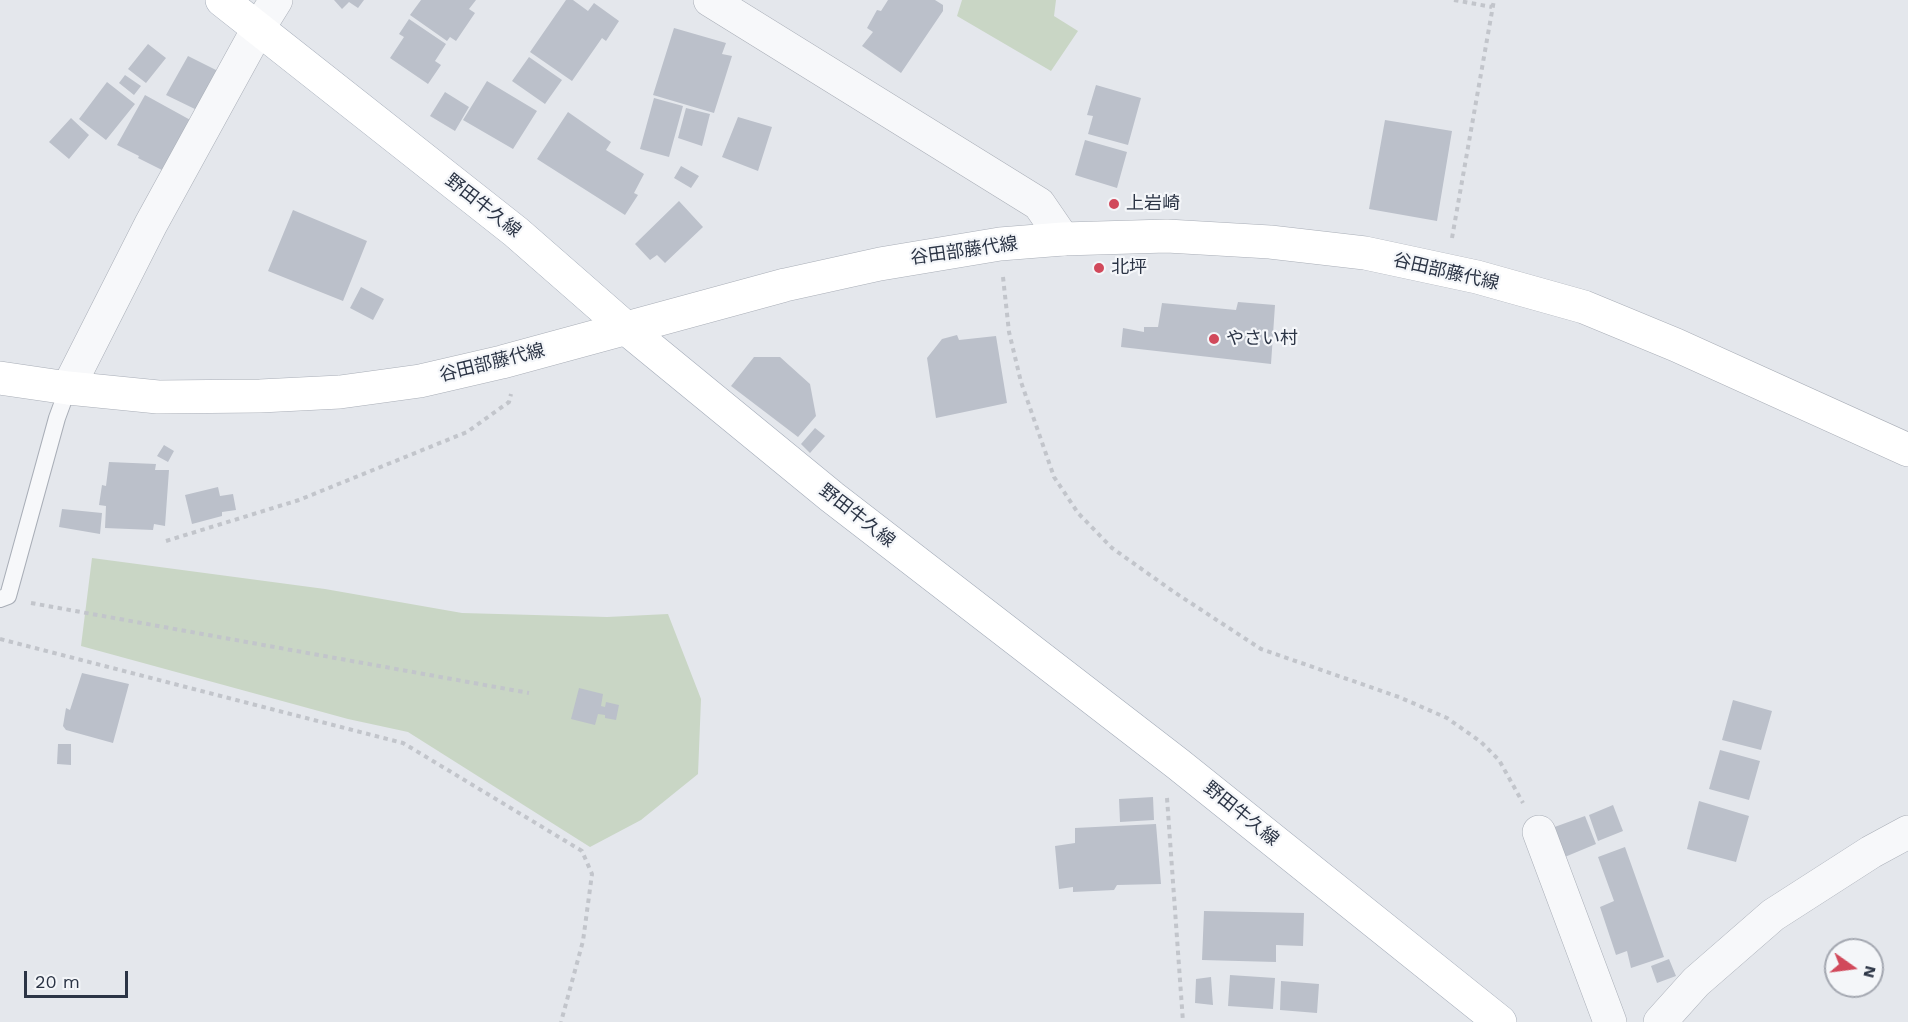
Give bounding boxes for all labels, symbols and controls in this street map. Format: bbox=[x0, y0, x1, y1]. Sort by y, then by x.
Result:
street label: 野田牛久線 bbox=[441, 170, 525, 242]
place label: 上岩崎 bbox=[1126, 193, 1180, 215]
marker: 上岩崎 bbox=[1107, 197, 1121, 211]
street label: 谷田部藤代線 bbox=[909, 233, 1019, 269]
street label: 谷田部藤代線 bbox=[1391, 249, 1501, 295]
place label: 北坪 bbox=[1111, 257, 1147, 279]
marker: 北坪 bbox=[1092, 261, 1106, 275]
place label: やさい村 bbox=[1226, 328, 1298, 350]
marker: やさい村 bbox=[1207, 332, 1221, 346]
street label: 谷田部藤代線 bbox=[437, 339, 547, 387]
street label: 野田牛久線 bbox=[815, 480, 899, 552]
street label: 野田牛久線 bbox=[1199, 777, 1283, 851]
north arrow bbox=[1824, 938, 1884, 998]
scale bar bbox=[27, 959, 130, 997]
text: N bbox=[1859, 964, 1881, 980]
text: 20 m bbox=[35, 971, 80, 992]

